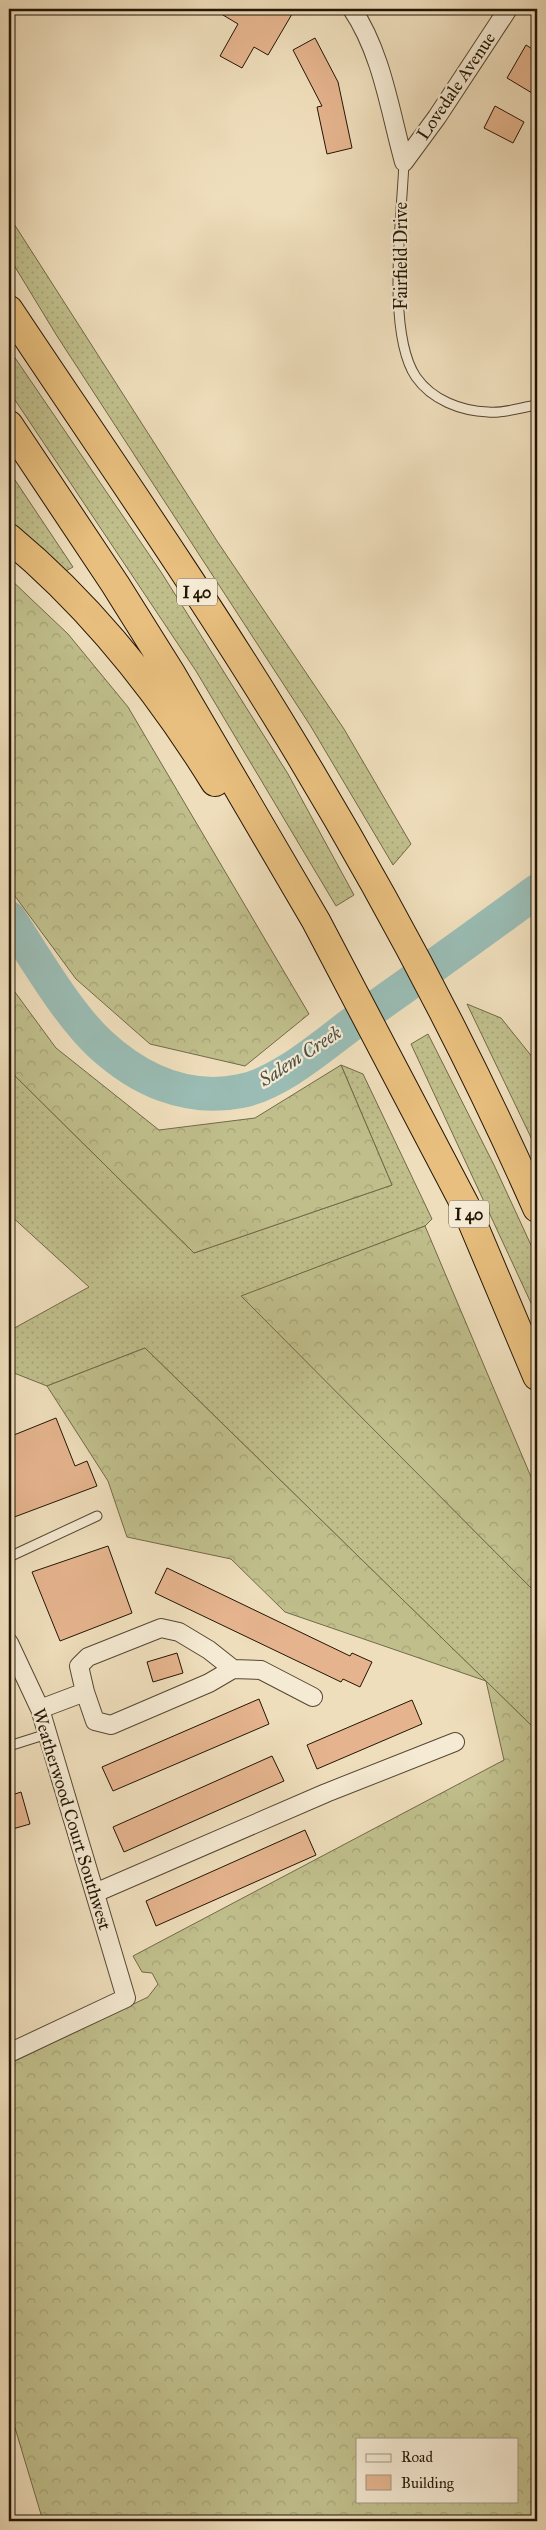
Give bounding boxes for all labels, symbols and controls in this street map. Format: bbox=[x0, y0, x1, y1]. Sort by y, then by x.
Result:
street label: Lovedale Avenue bbox=[412, 28, 500, 144]
street label: Fairfield Drive bbox=[390, 202, 412, 310]
road number: I 40 bbox=[177, 578, 217, 606]
water label: Salem Creek bbox=[254, 1020, 346, 1092]
road number: I 40 bbox=[449, 1200, 489, 1228]
street label: Weatherwood Court Southwest bbox=[28, 1706, 116, 1933]
legend bbox=[356, 2438, 518, 2502]
text: Road bbox=[401, 2448, 433, 2466]
text: Building bbox=[401, 2474, 455, 2492]

